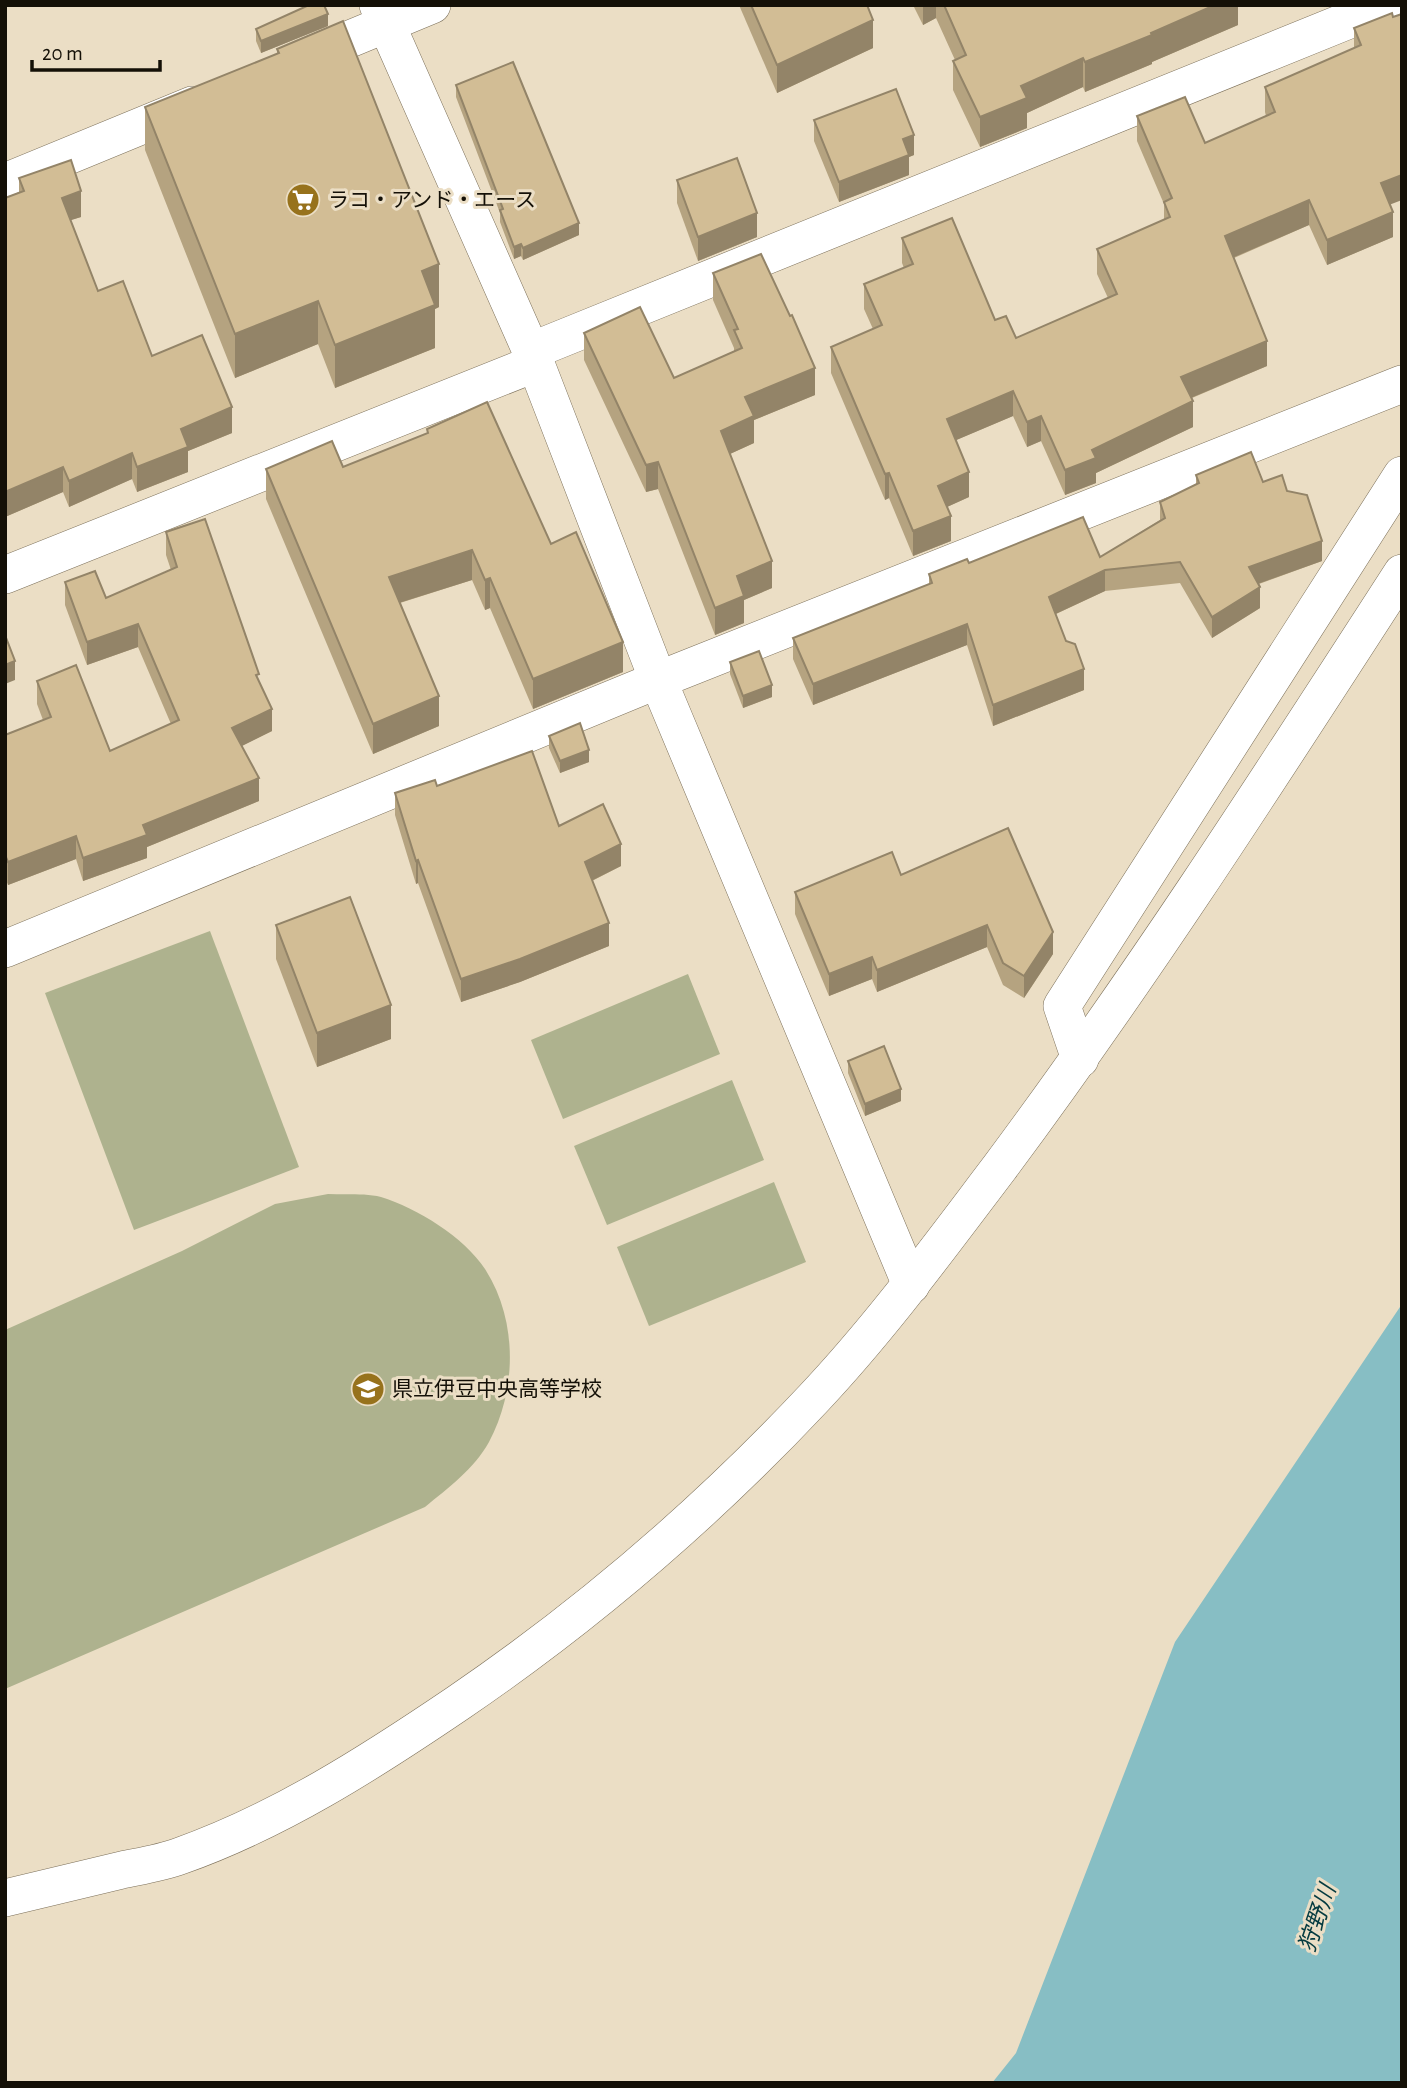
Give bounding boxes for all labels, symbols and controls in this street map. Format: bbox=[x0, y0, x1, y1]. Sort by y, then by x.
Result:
scale bar bbox=[32, 28, 159, 72]
text: 20 m bbox=[42, 43, 83, 64]
supermarket icon: ラコ・アンド・エース bbox=[284, 181, 322, 219]
place label: ラコ・アンド・エース bbox=[328, 190, 536, 211]
school or university icon: 県立伊豆中央高等学校 bbox=[349, 1370, 387, 1408]
place label: 県立伊豆中央高等学校 bbox=[392, 1378, 602, 1400]
water label: 狩野川 bbox=[1294, 1879, 1342, 1955]

